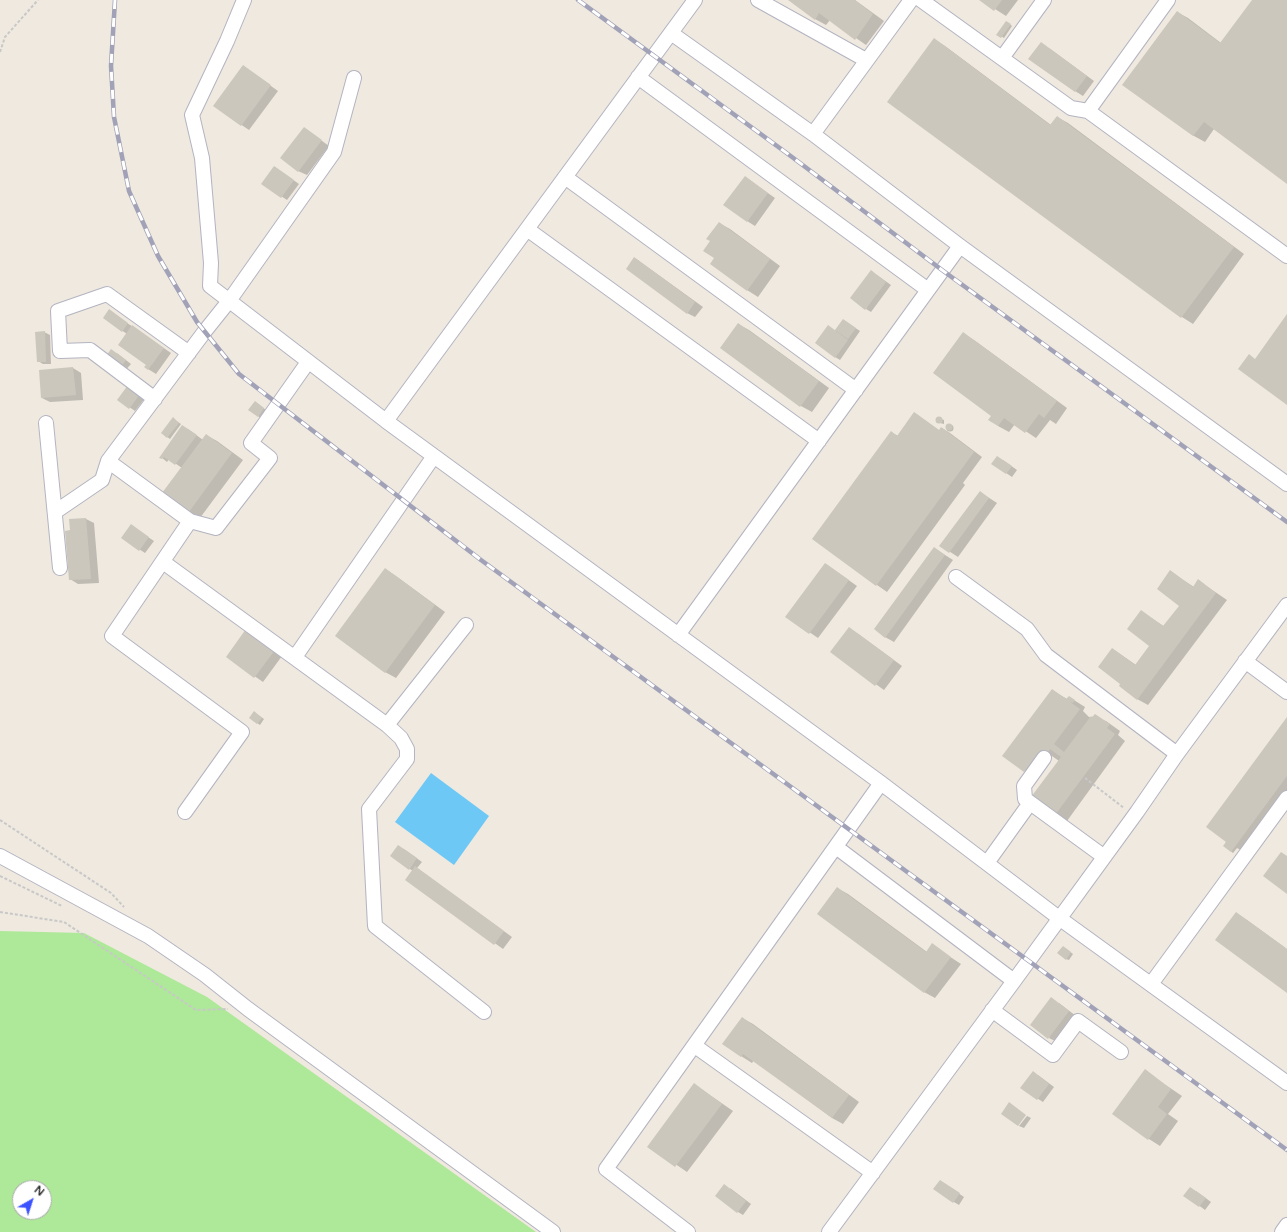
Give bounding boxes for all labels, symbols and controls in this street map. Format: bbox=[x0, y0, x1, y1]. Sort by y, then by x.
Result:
north arrow bbox=[12, 1180, 52, 1220]
text: N bbox=[32, 1183, 47, 1199]

